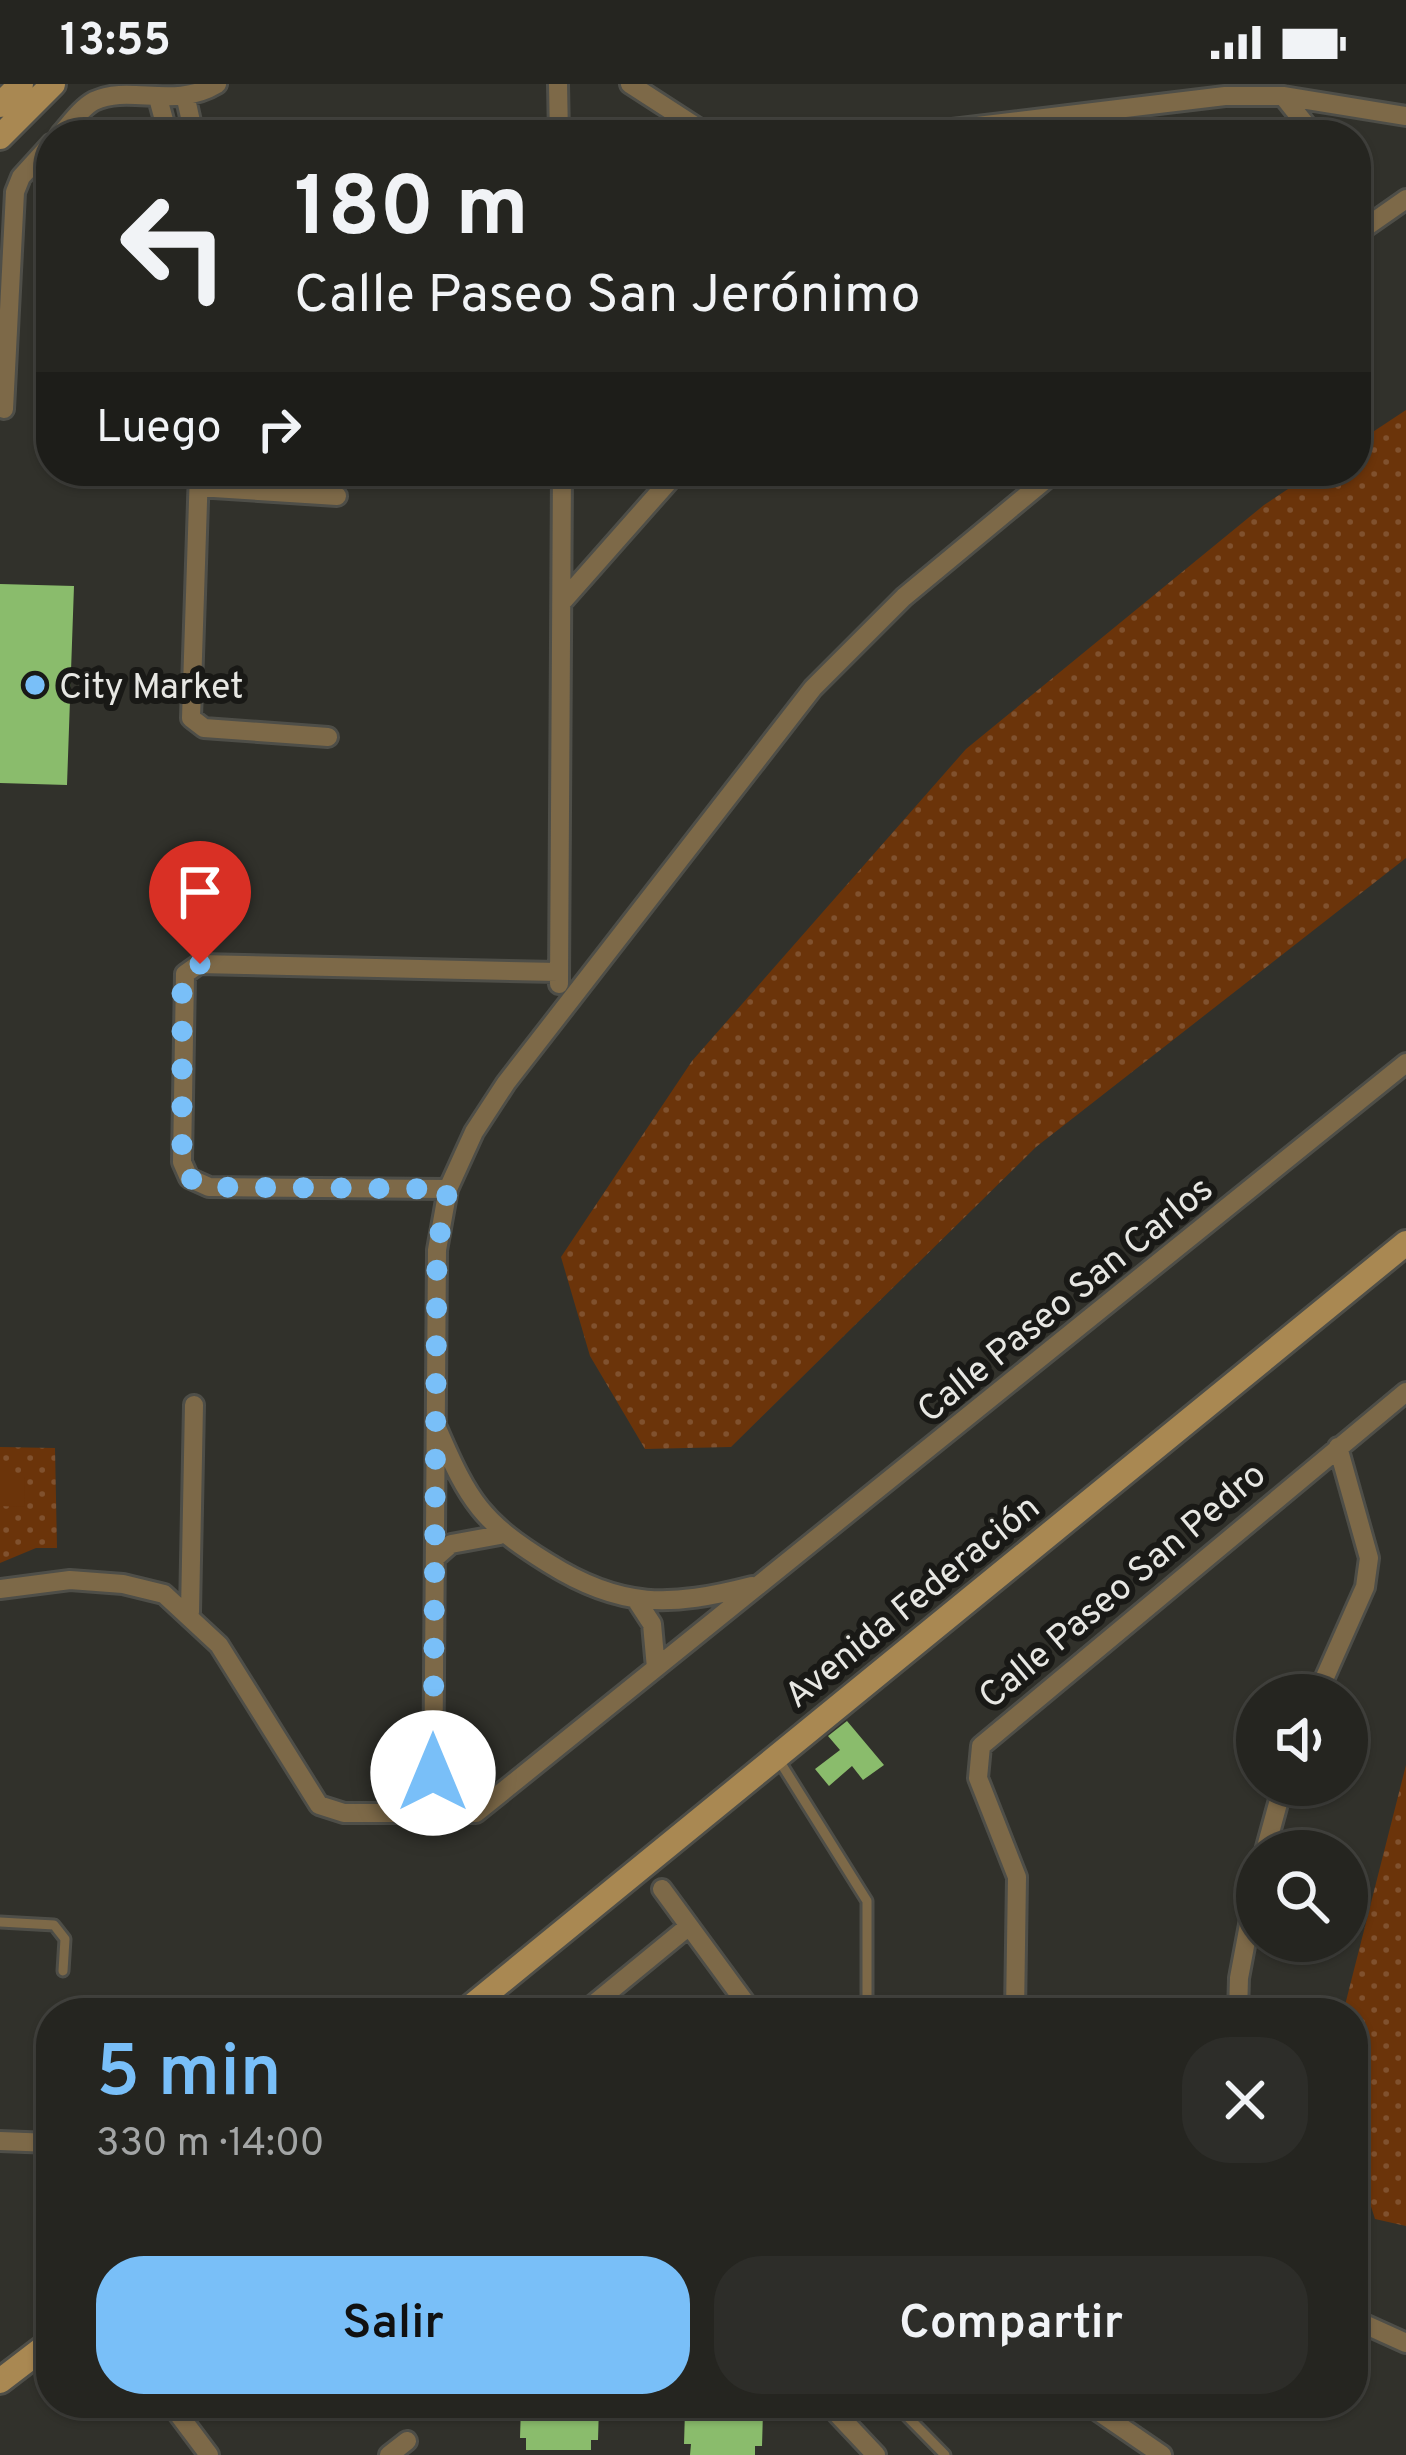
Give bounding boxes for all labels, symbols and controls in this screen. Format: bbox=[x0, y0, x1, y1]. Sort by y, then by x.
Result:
text: 13:55 bbox=[60, 14, 171, 71]
text: 180 m bbox=[294, 159, 529, 265]
icon: left bbox=[96, 168, 252, 324]
text: Calle Paseo San Jerónimo bbox=[294, 263, 921, 332]
icon: right bbox=[246, 396, 312, 462]
text: Luego bbox=[96, 401, 222, 458]
place label: City Market bbox=[59, 666, 244, 712]
marker: City Market bbox=[22, 672, 48, 698]
pin bbox=[149, 841, 251, 964]
icon: arrive bbox=[167, 859, 233, 925]
street label: Calle Paseo San Carlos bbox=[909, 1168, 1224, 1435]
street label: Calle Paseo San Pedro bbox=[971, 1453, 1277, 1721]
street label: Avenida Federación bbox=[777, 1486, 1050, 1720]
map controls bbox=[1236, 1674, 1368, 1962]
button: sound bbox=[1236, 1674, 1368, 1806]
position arrow bbox=[370, 1710, 496, 1836]
button: search bbox=[1236, 1830, 1368, 1962]
text: 5 min bbox=[96, 2030, 282, 2122]
button: close bbox=[1182, 2037, 1308, 2163]
text: 330 m · 14:00 bbox=[96, 2121, 325, 2170]
button: Salir bbox=[96, 2256, 690, 2394]
button: Compartir bbox=[714, 2256, 1308, 2394]

